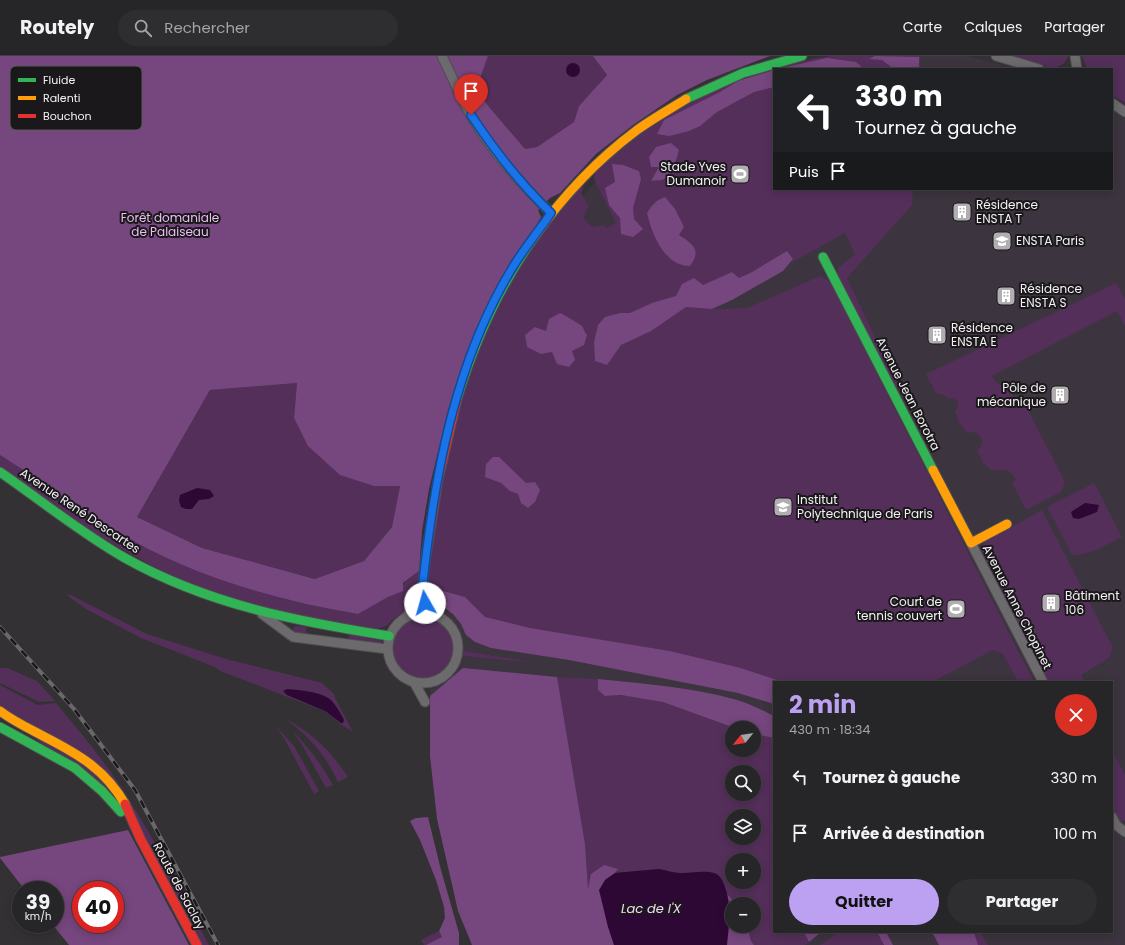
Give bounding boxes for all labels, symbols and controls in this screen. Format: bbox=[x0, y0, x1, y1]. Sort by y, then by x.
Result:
search box bbox=[118, 10, 398, 46]
text: Routely bbox=[20, 14, 94, 41]
icon: search bbox=[132, 17, 154, 39]
text: Rechercher bbox=[164, 17, 250, 38]
text: Carte bbox=[903, 17, 942, 37]
text: Calques bbox=[964, 17, 1022, 37]
text: Partager bbox=[1044, 17, 1105, 37]
legend bbox=[10, 66, 142, 130]
text: Fluide bbox=[43, 72, 75, 88]
pin bbox=[454, 74, 488, 115]
text: 330 m bbox=[855, 77, 943, 116]
icon: arrive bbox=[460, 80, 482, 102]
icon: left bbox=[789, 84, 841, 136]
text: Ralenti bbox=[43, 90, 81, 106]
text: Bouchon bbox=[43, 108, 92, 124]
text: Tournez à gauche bbox=[855, 115, 1017, 140]
place label: Stade Yves Dumanoir bbox=[660, 158, 727, 189]
icon: arrive bbox=[827, 160, 849, 182]
text: Puis bbox=[789, 161, 819, 182]
sports icon: Stade Yves Dumanoir bbox=[729, 163, 751, 185]
place label: Résidence ENSTA T bbox=[976, 196, 1038, 227]
building icon: Résidence ENSTA T bbox=[951, 201, 973, 223]
park label: Forêt domaniale de Palaiseau bbox=[121, 209, 219, 240]
school or university icon: ENSTA Paris bbox=[991, 230, 1013, 252]
place label: ENSTA Paris bbox=[1016, 232, 1084, 249]
place label: Résidence ENSTA S bbox=[1020, 280, 1082, 311]
building icon: Résidence ENSTA S bbox=[995, 285, 1017, 307]
place label: Résidence ENSTA E bbox=[951, 319, 1013, 350]
building icon: Résidence ENSTA E bbox=[926, 324, 948, 346]
street label: Avenue Jean Borotra bbox=[872, 334, 944, 453]
place label: Pôle de mécanique bbox=[977, 379, 1046, 410]
building icon: Pôle de mécanique bbox=[1049, 384, 1071, 406]
street label: Avenue René Descartes bbox=[17, 464, 144, 557]
place label: Institut Polytechnique de Paris bbox=[797, 491, 933, 522]
school or university icon: Institut Polytechnique de Paris bbox=[772, 496, 794, 518]
street label: Avenue Anne Chopinet bbox=[979, 542, 1056, 672]
position arrow bbox=[404, 582, 446, 624]
place label: Bâtiment 106 bbox=[1065, 587, 1120, 618]
building icon: Bâtiment 106 bbox=[1040, 592, 1062, 614]
place label: Court de tennis couvert bbox=[857, 593, 942, 624]
sports icon: Court de tennis couvert bbox=[945, 598, 967, 620]
text: 2 min bbox=[789, 688, 856, 721]
button: close bbox=[1055, 694, 1097, 736]
text: 430 m · 18:34 bbox=[789, 720, 871, 739]
north arrow bbox=[725, 721, 761, 757]
map controls bbox=[725, 721, 761, 933]
button: search bbox=[725, 765, 761, 801]
icon: left bbox=[789, 766, 811, 788]
text: Tournez à gauche bbox=[823, 767, 960, 788]
text: 330 m bbox=[1050, 767, 1097, 788]
button: layers bbox=[725, 809, 761, 845]
icon: arrive bbox=[789, 822, 811, 844]
text: Arrivée à destination bbox=[823, 823, 985, 844]
text: 100 m bbox=[1054, 823, 1097, 844]
street label: Route de Saclay bbox=[149, 839, 210, 933]
button: + bbox=[725, 853, 761, 889]
button: Quitter bbox=[789, 879, 939, 925]
button: Partager bbox=[947, 879, 1097, 925]
speed limit sign: 40 bbox=[72, 881, 124, 933]
text: 39 bbox=[26, 888, 50, 916]
button: − bbox=[725, 897, 761, 933]
water label: Lac de l'X bbox=[621, 899, 682, 918]
text: km/h bbox=[25, 909, 51, 924]

